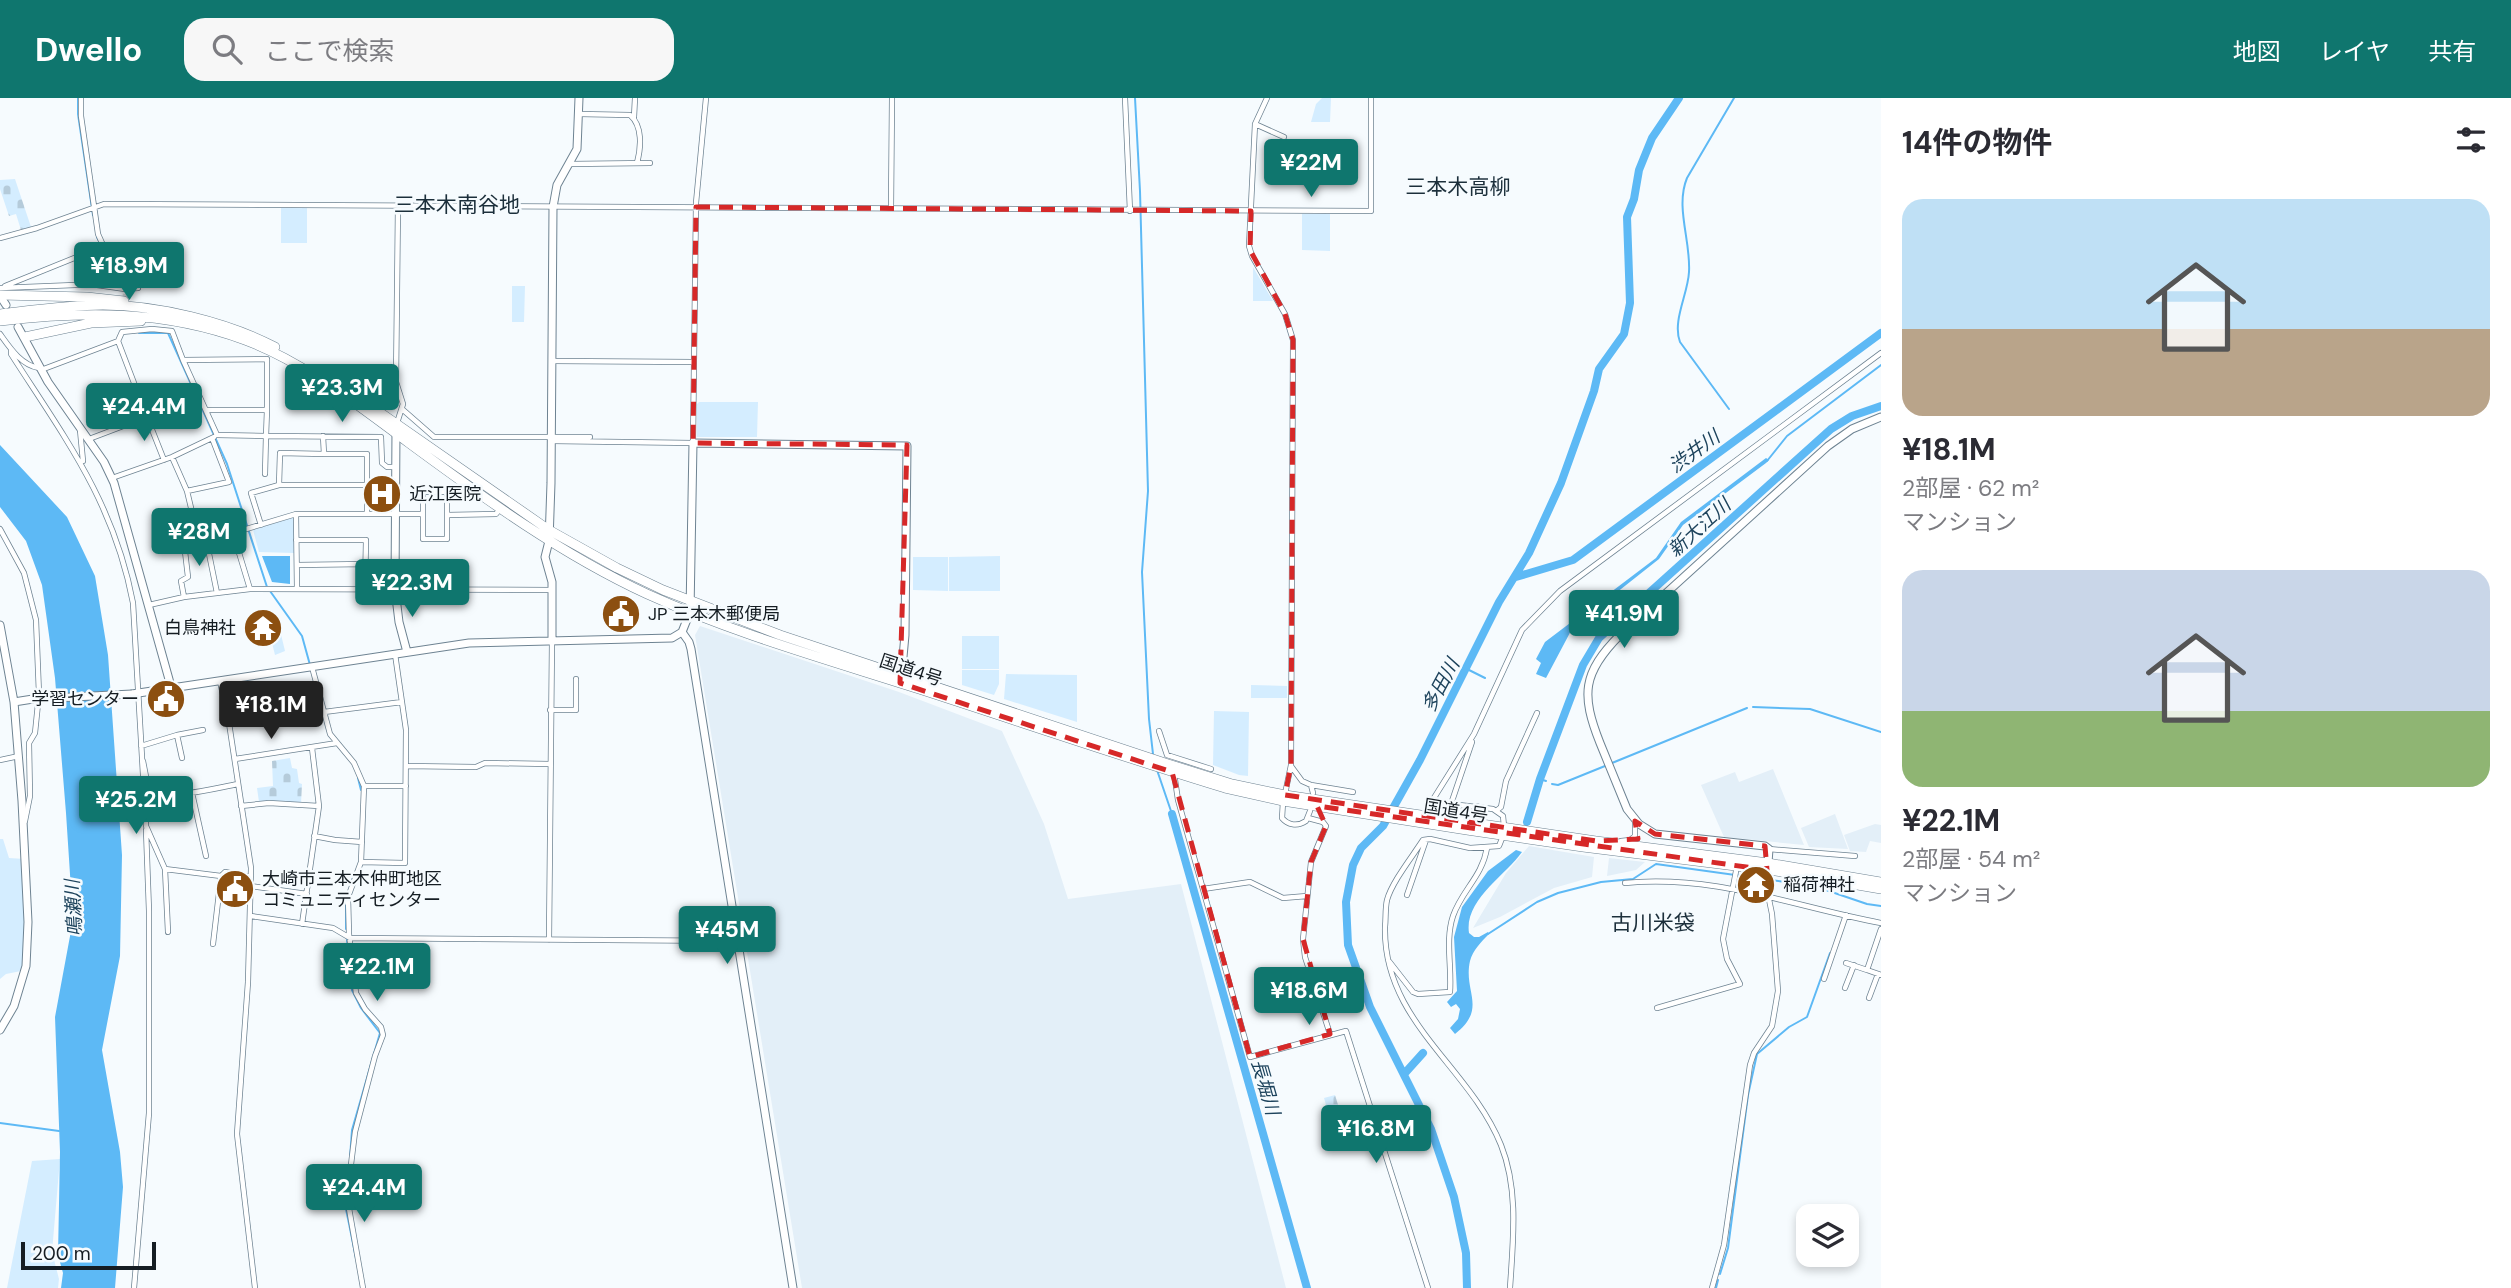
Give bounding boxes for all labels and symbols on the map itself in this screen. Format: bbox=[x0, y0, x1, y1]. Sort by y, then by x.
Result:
pin: ¥22M bbox=[1270, 140, 1352, 199]
district label: 三本木高柳 bbox=[1406, 173, 1511, 201]
district label: 三本木南谷地 bbox=[394, 191, 520, 219]
pin: ¥18.9M bbox=[72, 242, 186, 302]
pin: ¥23.3M bbox=[285, 364, 399, 424]
pin: ¥24.4M bbox=[87, 384, 201, 443]
water label: 渋井川 bbox=[1664, 423, 1726, 478]
hospital icon: 近江医院 bbox=[361, 473, 403, 515]
place label: 近江医院 bbox=[409, 482, 481, 506]
water label: 新大江川 bbox=[1663, 491, 1737, 562]
pin: ¥28M bbox=[158, 508, 240, 568]
pin: ¥22.3M bbox=[355, 560, 469, 619]
pin: ¥41.9M bbox=[1567, 590, 1681, 650]
public building icon: JP 三本木郵便局 bbox=[600, 593, 642, 635]
place label: JP 三本木郵便局 bbox=[648, 602, 780, 626]
temple icon: 白鳥神社 bbox=[242, 607, 284, 649]
place label: 白鳥神社 bbox=[164, 616, 236, 640]
street label: 国道4号 bbox=[876, 649, 946, 691]
water label: 多田川 bbox=[1416, 652, 1466, 716]
public building icon: 学習センター bbox=[145, 678, 187, 720]
pin: ¥18.1M bbox=[214, 682, 328, 741]
place label: 学習センター bbox=[31, 687, 139, 711]
pin: ¥25.2M bbox=[79, 776, 193, 836]
street label: 国道4号 bbox=[1422, 794, 1490, 828]
temple icon: 稲荷神社 bbox=[1735, 864, 1777, 906]
place label: 大崎市三本木仲町地区 コミュニティセンター bbox=[262, 867, 442, 912]
public building icon: 大崎市三本木仲町地区 コミュニティセンター bbox=[214, 868, 256, 910]
place label: 稲荷神社 bbox=[1783, 873, 1855, 897]
water label: 鳴瀬川 bbox=[59, 877, 87, 937]
pin: ¥45M bbox=[686, 906, 768, 966]
district label: 古川米袋 bbox=[1611, 909, 1695, 937]
pin: ¥22.1M bbox=[320, 944, 434, 1003]
pin: ¥18.6M bbox=[1252, 968, 1366, 1027]
water label: 長堀川 bbox=[1246, 1056, 1286, 1120]
pin: ¥16.8M bbox=[1319, 1105, 1433, 1165]
pin: ¥24.4M bbox=[307, 1164, 421, 1224]
scale bar bbox=[21, 1239, 156, 1271]

